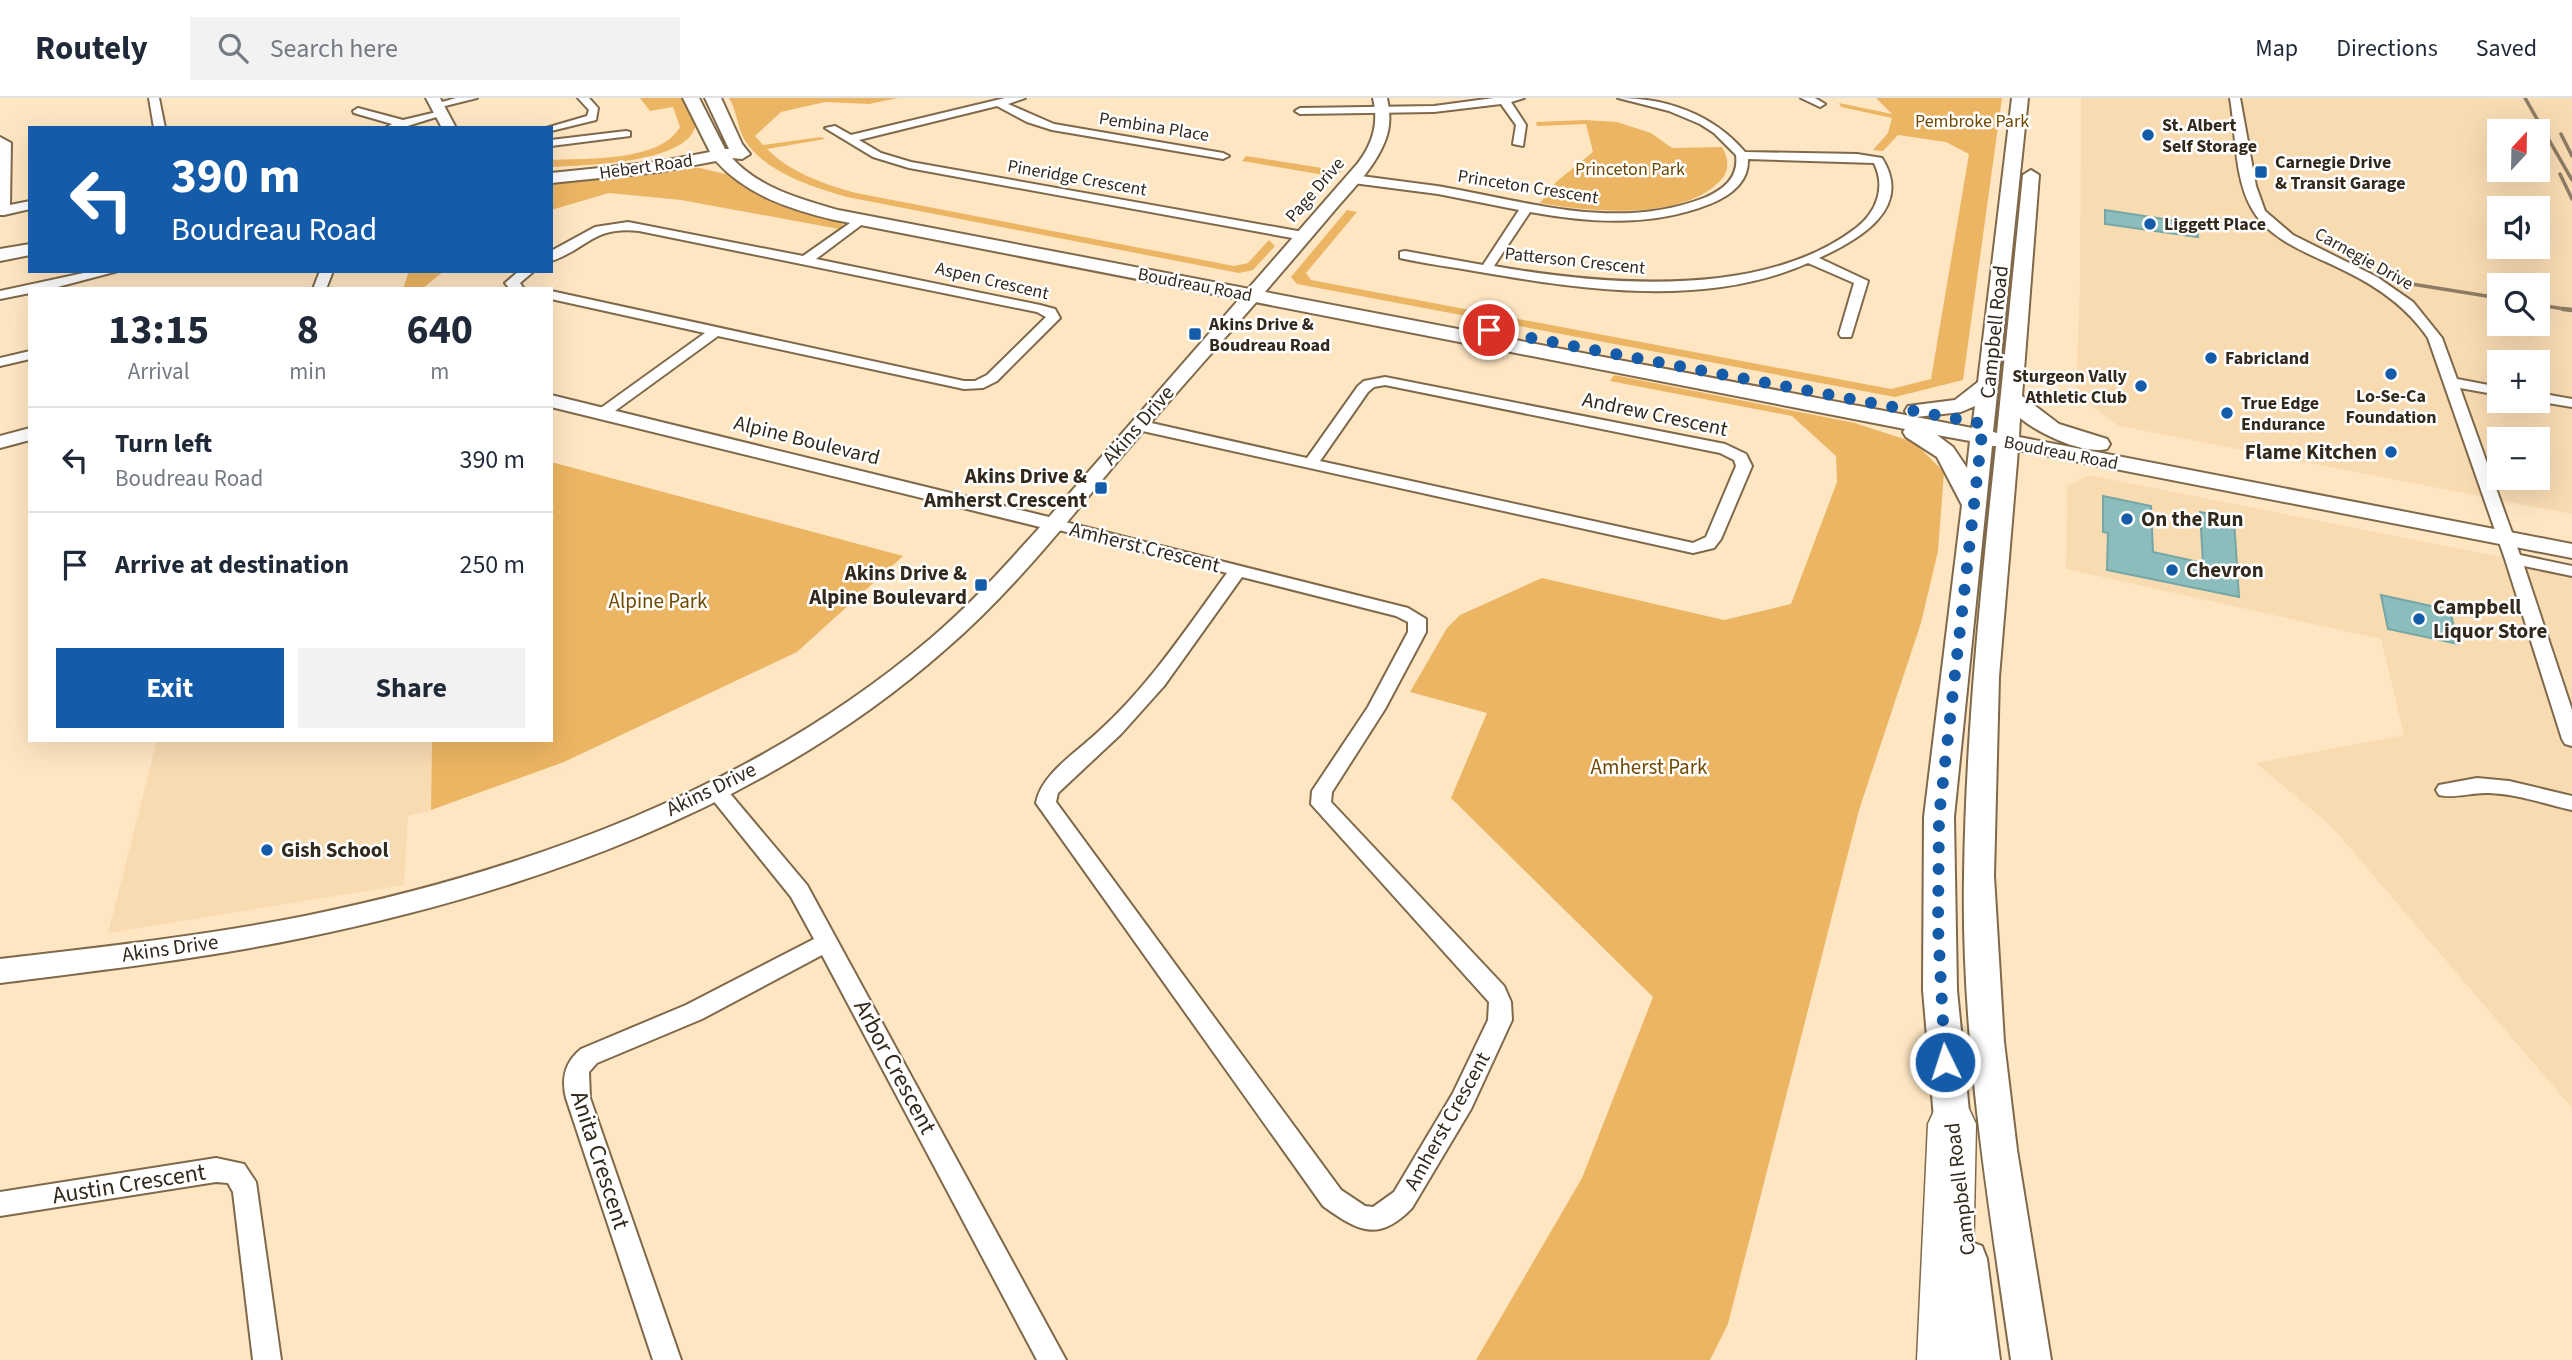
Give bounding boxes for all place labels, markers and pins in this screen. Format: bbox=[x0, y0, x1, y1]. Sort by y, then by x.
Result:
place label: St. Albert Self Storage bbox=[2162, 113, 2257, 159]
marker: St. Albert Self Storage bbox=[2140, 127, 2156, 143]
place label: Carnegie Drive & Transit Garage bbox=[2275, 150, 2405, 196]
marker: Carnegie Drive & Transit Garage bbox=[2253, 164, 2269, 180]
place label: Liggett Place bbox=[2164, 212, 2266, 237]
marker: Liggett Place bbox=[2142, 216, 2158, 232]
pin bbox=[1459, 300, 1519, 360]
place label: Akins Drive & Boudreau Road bbox=[1208, 312, 1330, 358]
marker: Akins Drive & Boudreau Road bbox=[1187, 326, 1203, 342]
place label: Fabricland bbox=[2225, 346, 2309, 371]
marker: Fabricland bbox=[2203, 350, 2219, 366]
place label: Sturgeon Vally Athletic Club bbox=[2012, 364, 2128, 410]
marker: Lo-Se-Ca Foundation bbox=[2383, 366, 2399, 382]
marker: Sturgeon Vally Athletic Club bbox=[2133, 378, 2149, 394]
place label: Lo-Se-Ca Foundation bbox=[2345, 384, 2437, 430]
place label: True Edge Endurance bbox=[2241, 391, 2325, 437]
marker: True Edge Endurance bbox=[2219, 405, 2235, 421]
place label: Flame Kitchen bbox=[2245, 437, 2377, 467]
marker: Flame Kitchen bbox=[2383, 444, 2399, 460]
place label: Akins Drive & Amherst Crescent bbox=[923, 461, 1087, 515]
marker: Akins Drive & Amherst Crescent bbox=[1093, 480, 1109, 496]
place label: On the Run bbox=[2141, 504, 2244, 534]
marker: On the Run bbox=[2119, 511, 2135, 527]
place label: Chevron bbox=[2186, 555, 2264, 585]
place label: Akins Drive & Alpine Boulevard bbox=[808, 558, 967, 612]
marker: Chevron bbox=[2164, 562, 2180, 578]
marker: Akins Drive & Alpine Boulevard bbox=[973, 577, 989, 593]
place label: Campbell Liquor Store bbox=[2433, 592, 2547, 646]
marker: Campbell Liquor Store bbox=[2411, 611, 2427, 627]
place label: Gish School bbox=[281, 835, 389, 865]
marker: Gish School bbox=[259, 842, 275, 858]

